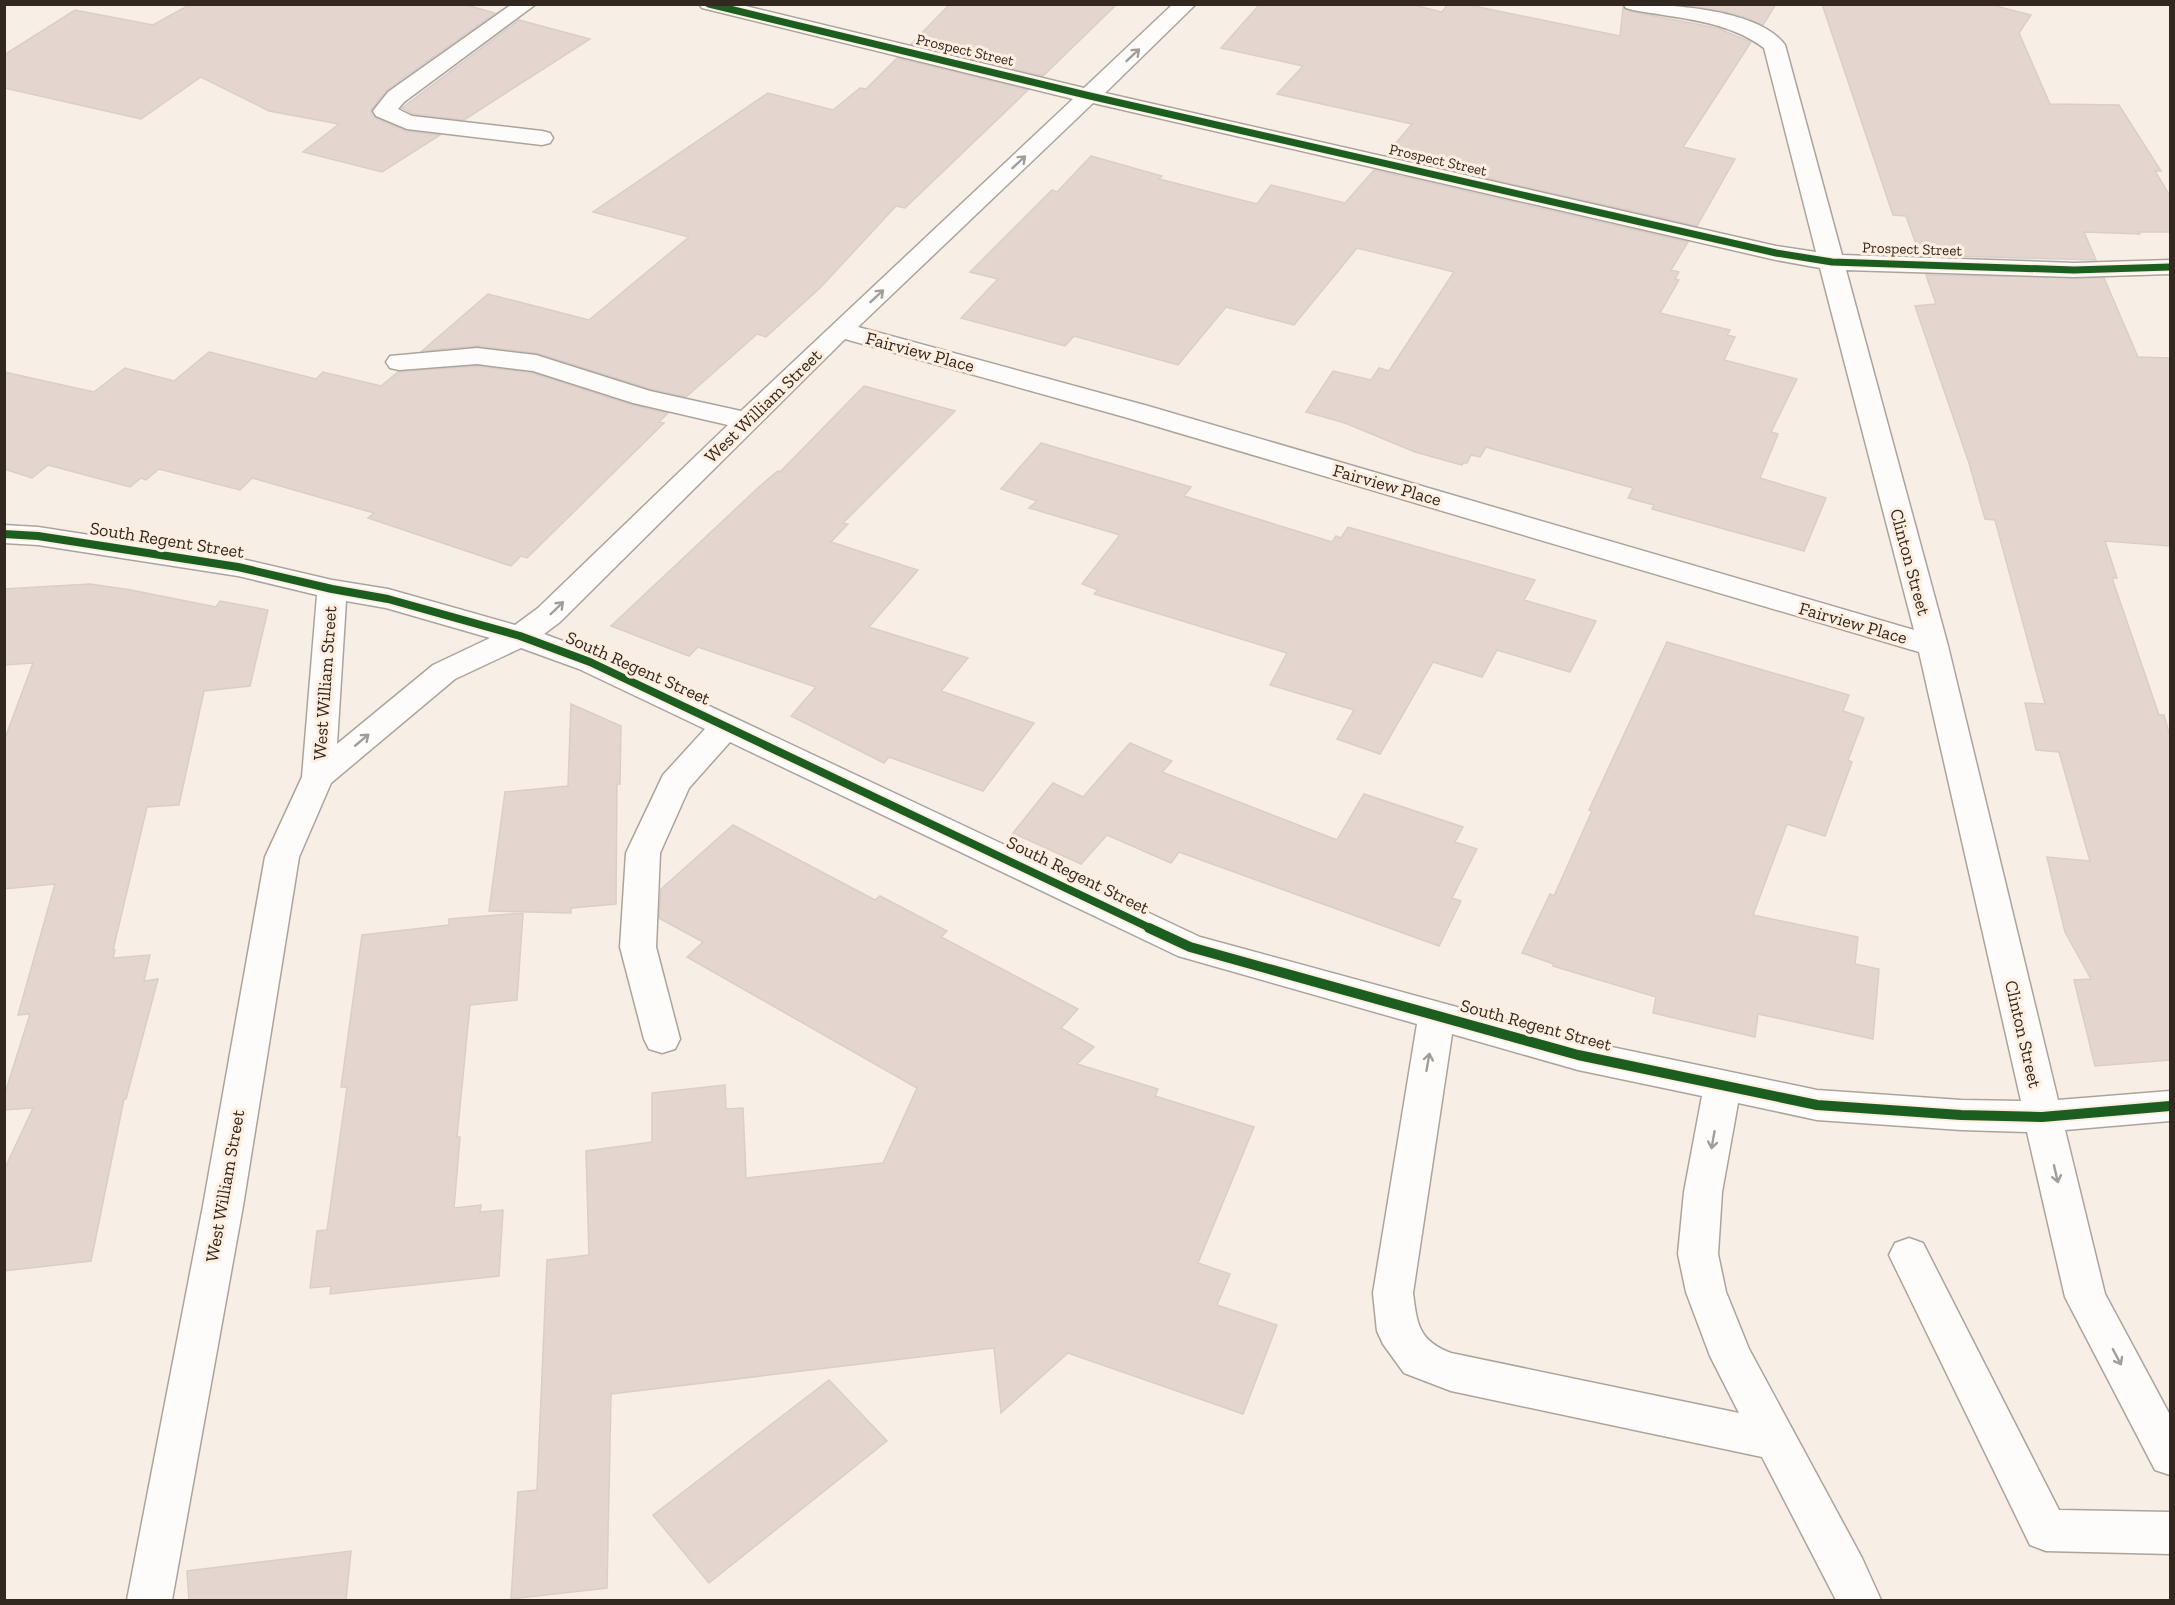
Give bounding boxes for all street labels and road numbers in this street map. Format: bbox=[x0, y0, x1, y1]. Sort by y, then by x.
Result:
street label: Prospect Street bbox=[914, 30, 1016, 70]
street label: Prospect Street bbox=[1387, 140, 1489, 180]
street label: Prospect Street bbox=[1862, 238, 1963, 260]
street label: Fairview Place bbox=[863, 327, 977, 377]
street label: West William Street bbox=[700, 344, 826, 468]
street label: Fairview Place bbox=[1330, 459, 1444, 511]
street label: Clinton Street bbox=[1885, 506, 1935, 618]
street label: South Regent Street bbox=[88, 517, 246, 563]
street label: Fairview Place bbox=[1796, 597, 1910, 649]
street label: West William Street bbox=[309, 605, 341, 761]
street label: South Regent Street bbox=[562, 626, 714, 710]
street label: South Regent Street bbox=[1003, 831, 1153, 919]
street label: Clinton Street bbox=[2000, 978, 2046, 1090]
street label: South Regent Street bbox=[1458, 994, 1614, 1056]
street label: West William Street bbox=[201, 1108, 249, 1264]

